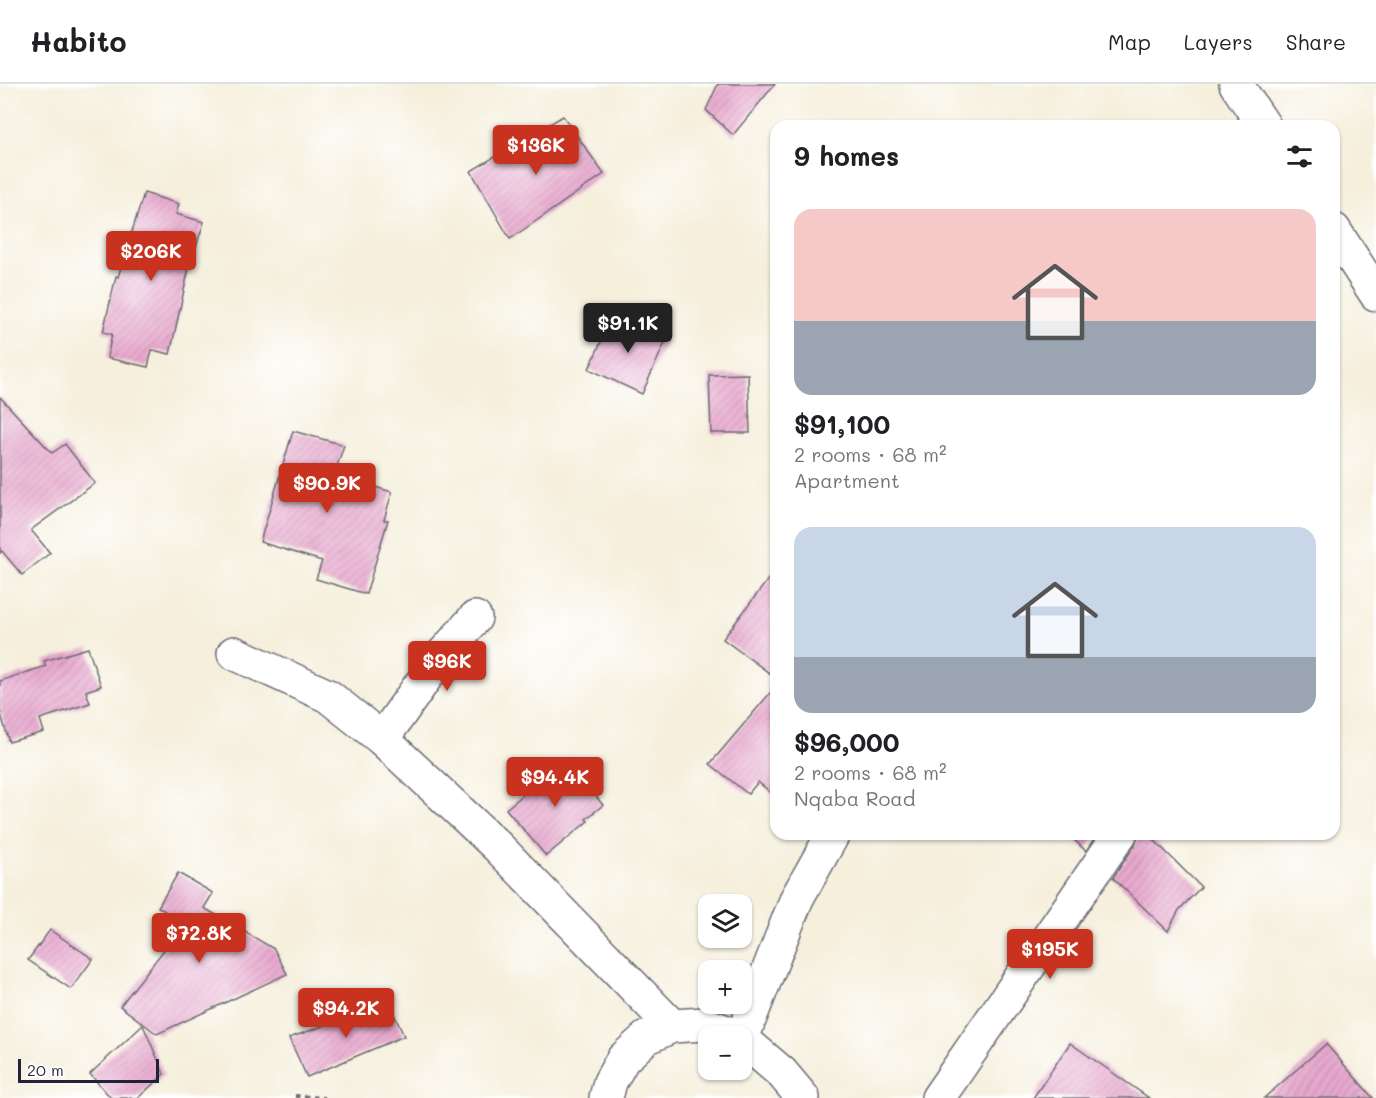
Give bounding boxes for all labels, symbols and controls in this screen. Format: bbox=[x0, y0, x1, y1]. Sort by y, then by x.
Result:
text: Habito bbox=[30, 23, 126, 59]
text: Map bbox=[1108, 28, 1151, 55]
text: Layers bbox=[1184, 28, 1253, 55]
text: Share bbox=[1286, 28, 1346, 55]
pin: $136K bbox=[494, 125, 578, 176]
text: $136K bbox=[507, 131, 565, 157]
text: 9 homes bbox=[794, 139, 899, 173]
icon: filters bbox=[1283, 140, 1316, 173]
pin: $206K bbox=[109, 231, 193, 282]
text: $206K bbox=[120, 237, 182, 263]
icon: home bbox=[1001, 248, 1109, 356]
pin: $91.1K bbox=[579, 303, 677, 354]
text: $91.1K bbox=[597, 309, 659, 335]
text: $91,100 bbox=[794, 407, 890, 441]
text: 2 rooms · 68 m² bbox=[794, 441, 947, 467]
pin: $90.9K bbox=[278, 463, 376, 514]
text: Apartment bbox=[794, 467, 900, 493]
text: $90.9K bbox=[293, 469, 361, 495]
icon: home bbox=[1001, 566, 1109, 674]
pin: $96K bbox=[411, 641, 483, 692]
text: $96K bbox=[422, 647, 472, 673]
text: $96,000 bbox=[794, 725, 900, 759]
pin: $94.4K bbox=[506, 757, 604, 808]
text: 2 rooms · 68 m² bbox=[794, 759, 947, 785]
text: $94.4K bbox=[520, 763, 590, 789]
text: Nqaba Road bbox=[794, 785, 915, 811]
map controls bbox=[698, 894, 752, 1080]
button: layers bbox=[698, 894, 752, 948]
pin: $72.8K bbox=[150, 913, 248, 964]
text: $72.8K bbox=[166, 919, 232, 945]
pin: $195K bbox=[1008, 929, 1092, 980]
text: $195K bbox=[1021, 935, 1079, 961]
button: + bbox=[698, 960, 752, 1014]
pin: $94.2K bbox=[297, 988, 395, 1039]
text: $94.2K bbox=[312, 994, 380, 1020]
button: − bbox=[698, 1026, 752, 1080]
scale bar bbox=[18, 1056, 159, 1084]
text: 20 m bbox=[27, 1059, 64, 1080]

